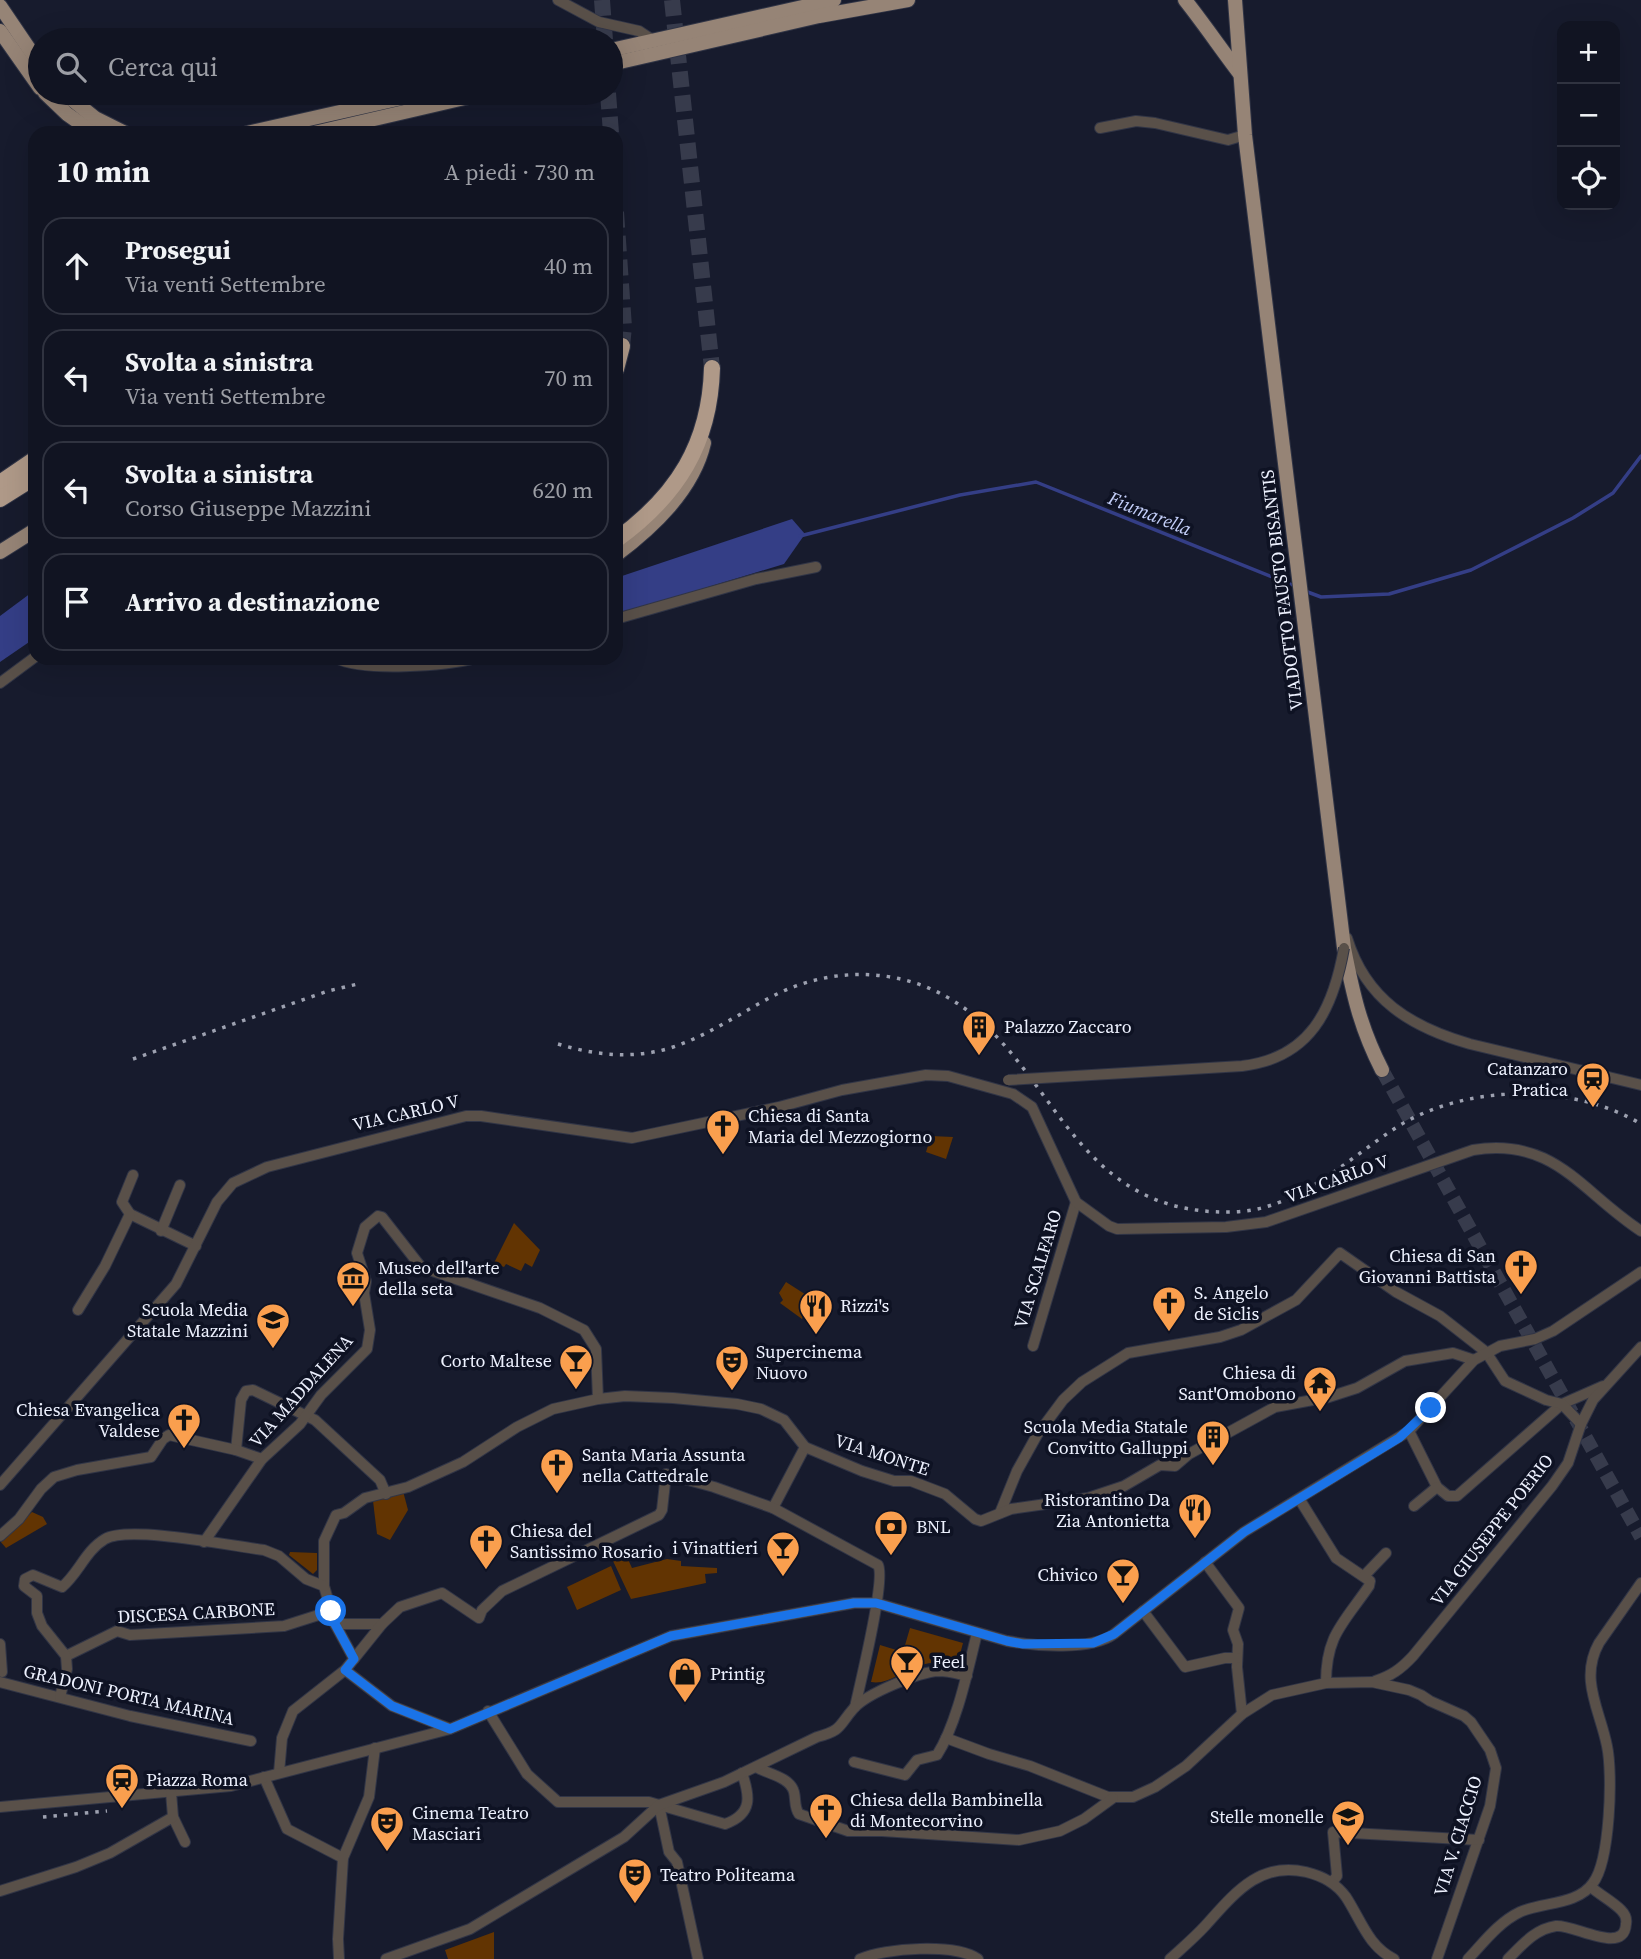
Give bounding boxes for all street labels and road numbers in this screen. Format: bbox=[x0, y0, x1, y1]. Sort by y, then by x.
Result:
street label: VIADOTTO FAUSTO BISANTIS bbox=[1254, 468, 1309, 712]
street label: VIA CARLO V bbox=[350, 1088, 462, 1137]
street label: VIA CARLO V bbox=[1281, 1148, 1392, 1209]
street label: VIA SCALFARO bbox=[1008, 1207, 1067, 1331]
street label: VIA MADDALENA bbox=[243, 1329, 358, 1453]
street label: VIA MONTE bbox=[832, 1427, 933, 1482]
street label: VIA GIUSEPPE POERIO bbox=[1424, 1448, 1559, 1611]
street label: DISCESA CARBONE bbox=[117, 1596, 275, 1629]
street label: GRADONI PORTA MARINA bbox=[21, 1658, 237, 1731]
street label: VIA V. CIACCIO bbox=[1427, 1773, 1488, 1899]

